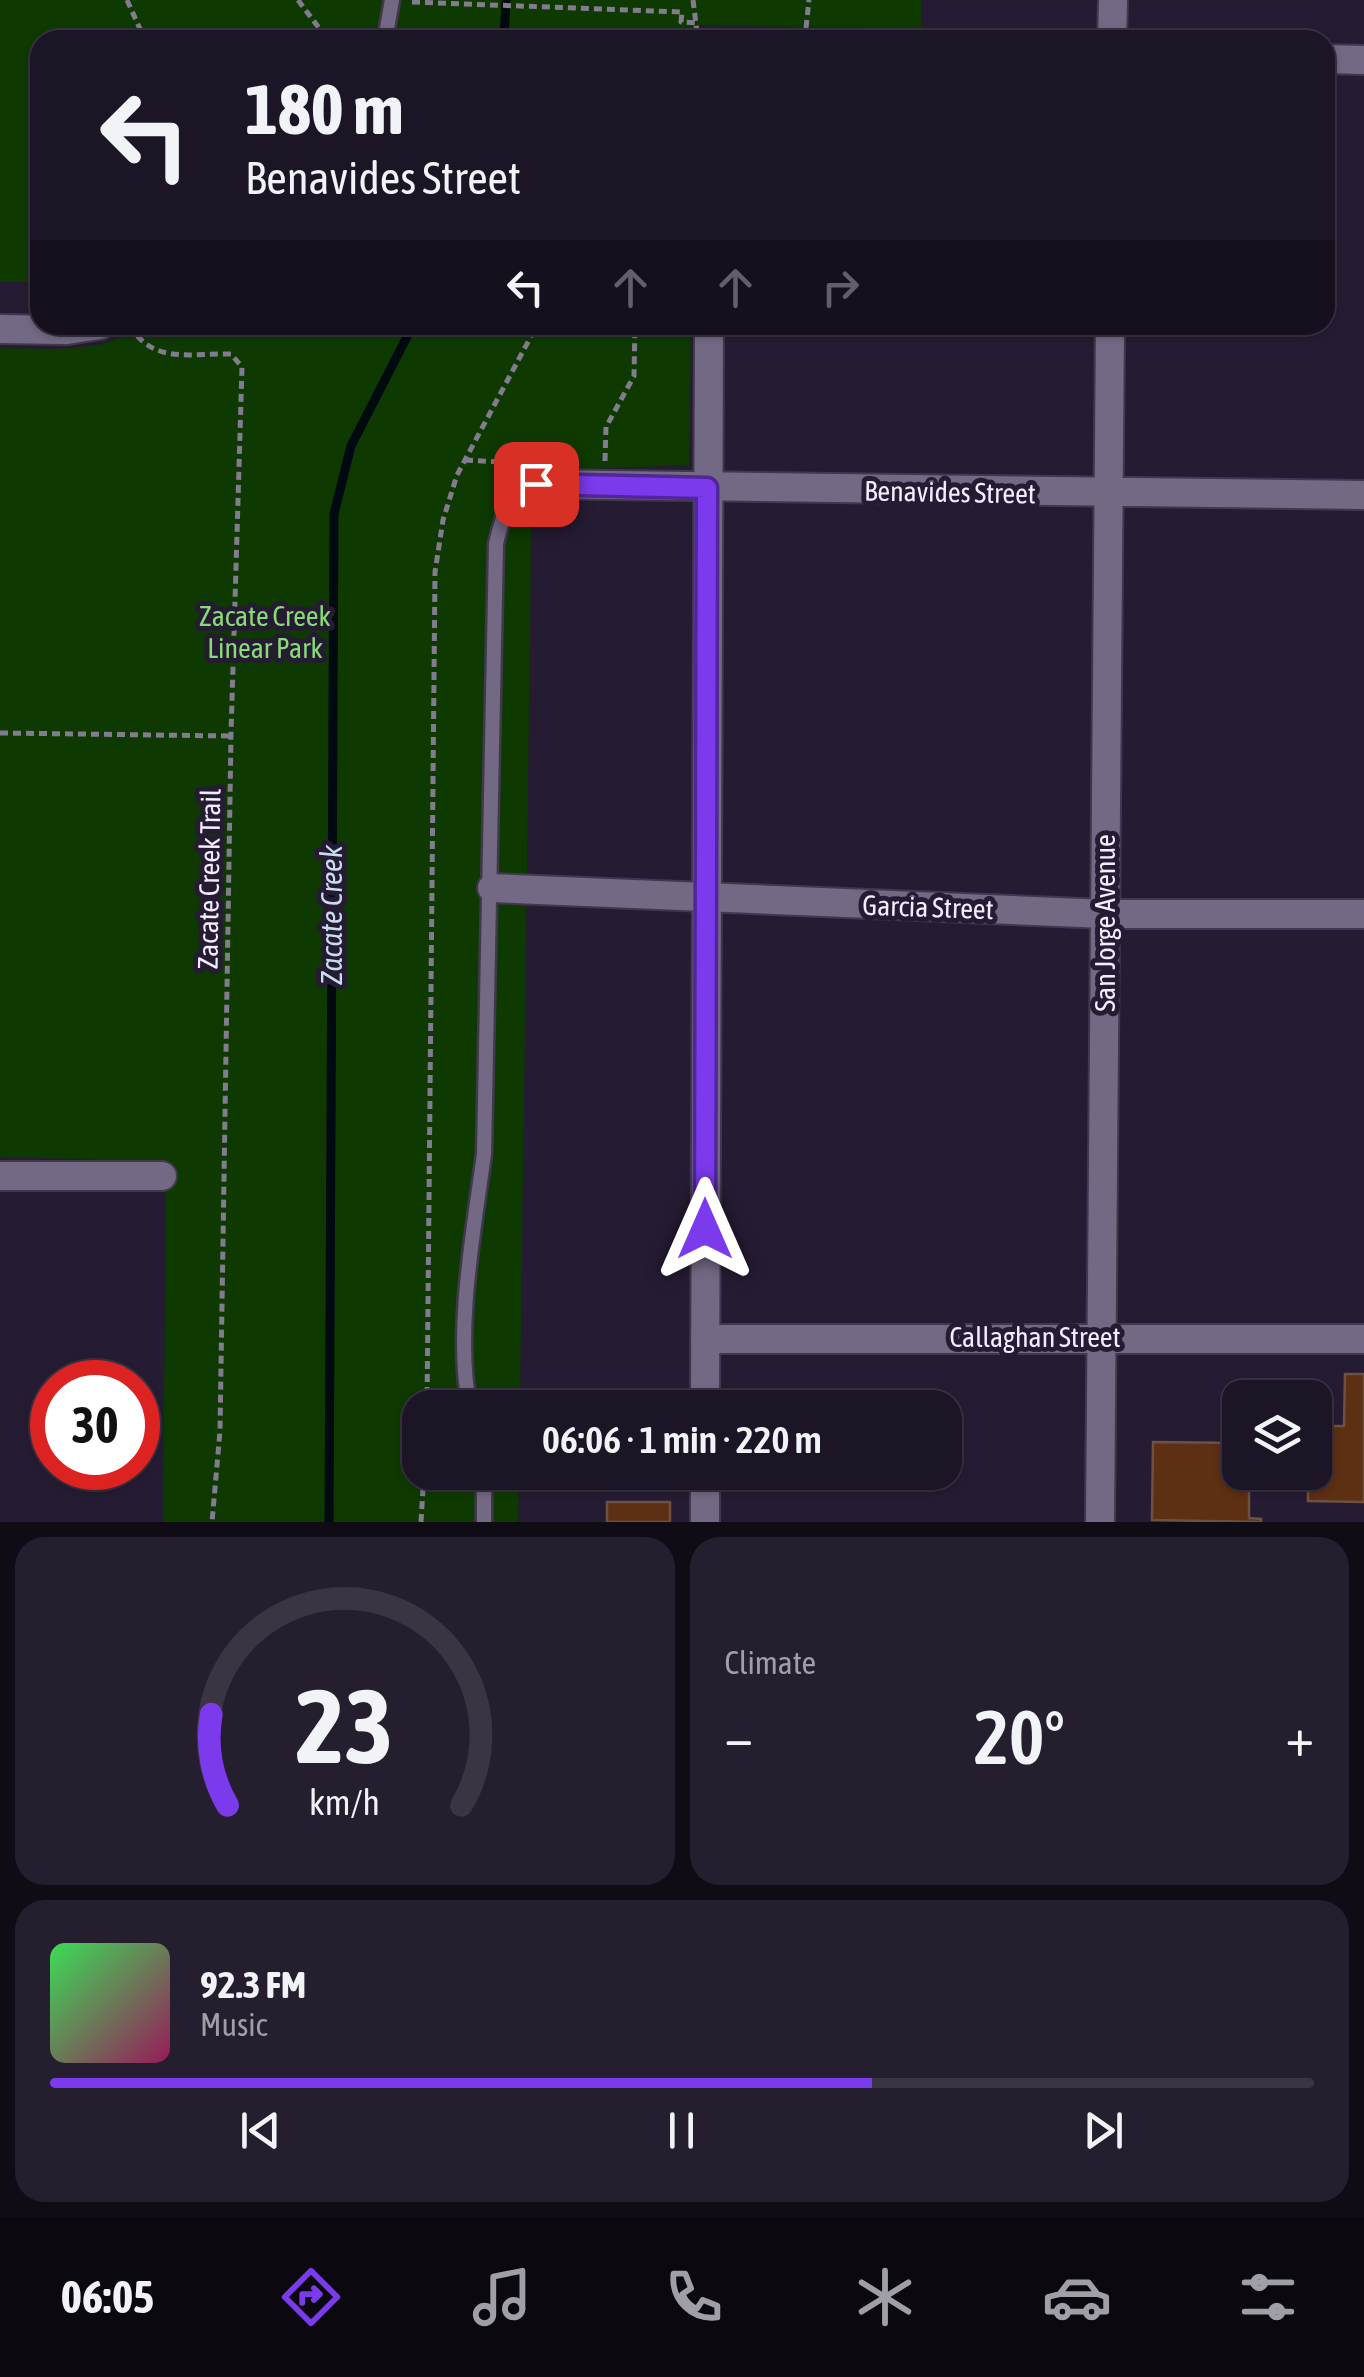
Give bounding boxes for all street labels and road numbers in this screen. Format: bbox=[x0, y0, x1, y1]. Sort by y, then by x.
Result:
street label: Benavides Street bbox=[864, 475, 1036, 509]
street label: Zacate Creek Trail bbox=[191, 788, 227, 970]
street label: San Jorge Avenue bbox=[1089, 834, 1121, 1012]
street label: Garcia Street bbox=[862, 889, 994, 925]
street label: Callaghan Street bbox=[950, 1321, 1120, 1353]

